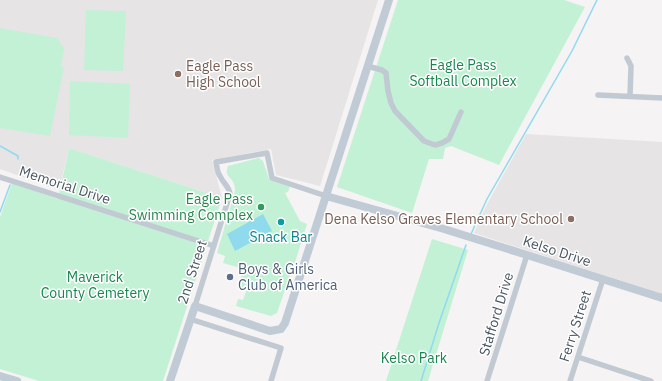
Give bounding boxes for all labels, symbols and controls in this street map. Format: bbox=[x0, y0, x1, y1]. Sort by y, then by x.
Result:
park label: Eagle Pass Softball Complex bbox=[409, 56, 517, 90]
place label: Eagle Pass High School bbox=[186, 57, 261, 91]
marker: Eagle Pass High School bbox=[173, 69, 183, 79]
street label: Memorial Drive bbox=[17, 162, 113, 208]
place label: Eagle Pass Swimming Complex bbox=[129, 190, 253, 224]
marker: Eagle Pass Swimming Complex bbox=[256, 202, 266, 212]
place label: Dena Kelso Graves Elementary School bbox=[324, 210, 563, 228]
marker: Dena Kelso Graves Elementary School bbox=[566, 214, 576, 224]
marker: Snack Bar bbox=[276, 217, 286, 227]
place label: Snack Bar bbox=[249, 228, 313, 246]
street label: Kelso Drive bbox=[521, 232, 594, 271]
street label: 2nd Street bbox=[173, 238, 211, 306]
place label: Boys & Girls Club of America bbox=[238, 260, 338, 294]
park label: Maverick County Cemetery bbox=[41, 268, 149, 302]
street label: Stafford Drive bbox=[475, 270, 517, 358]
marker: Boys & Girls Club of America bbox=[225, 272, 235, 282]
street label: Ferry Street bbox=[555, 288, 595, 364]
park label: Kelso Park bbox=[381, 349, 448, 367]

